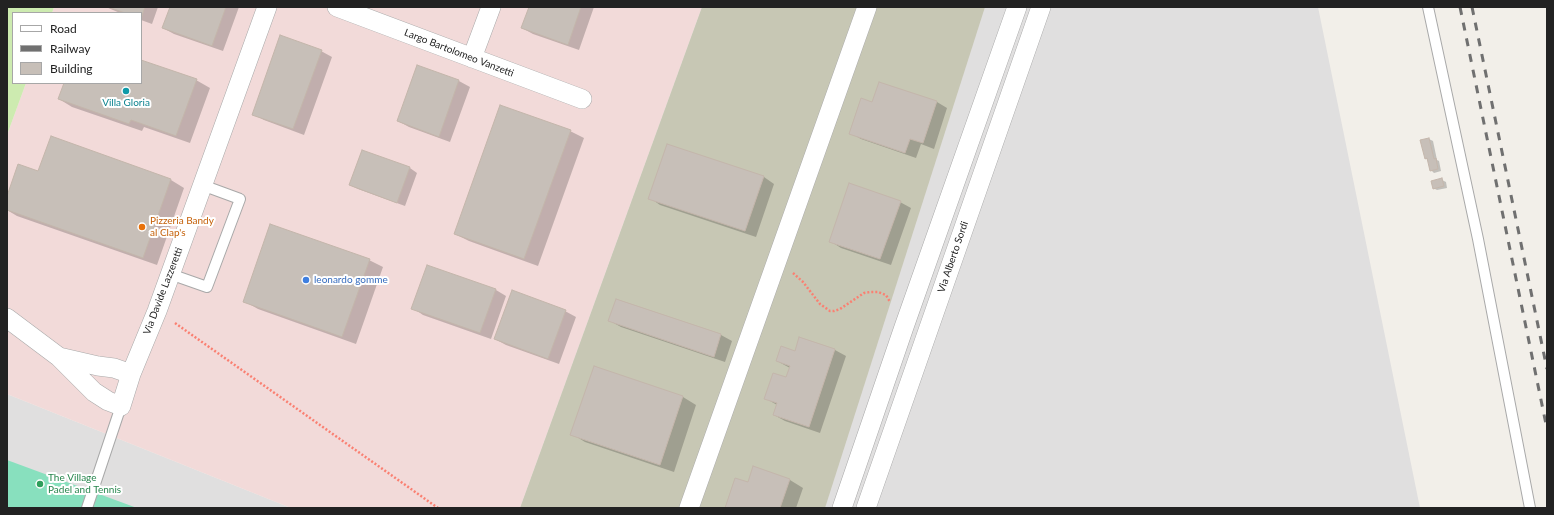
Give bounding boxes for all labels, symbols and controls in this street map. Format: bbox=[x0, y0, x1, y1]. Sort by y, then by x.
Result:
legend bbox=[12, 12, 142, 84]
text: Road bbox=[50, 21, 77, 36]
street label: Largo Bartolomeo Vanzetti bbox=[402, 27, 516, 79]
text: Railway bbox=[50, 41, 90, 56]
text: Building bbox=[50, 61, 93, 76]
marker: Villa Gloria bbox=[121, 86, 131, 96]
place label: Villa Gloria bbox=[102, 97, 150, 109]
place label: Pizzeria Bandy al Clap's bbox=[150, 215, 214, 238]
street label: Via Alberto Sordi bbox=[935, 220, 971, 294]
marker: Pizzeria Bandy al Clap's bbox=[137, 222, 147, 232]
street label: Via Davide Lazzeretti bbox=[141, 246, 185, 336]
place label: leonardo gomme bbox=[314, 274, 388, 286]
marker: leonardo gomme bbox=[301, 275, 311, 285]
place label: The Village Padel and Tennis bbox=[48, 472, 121, 496]
marker: The Village Padel and Tennis bbox=[35, 479, 45, 489]

